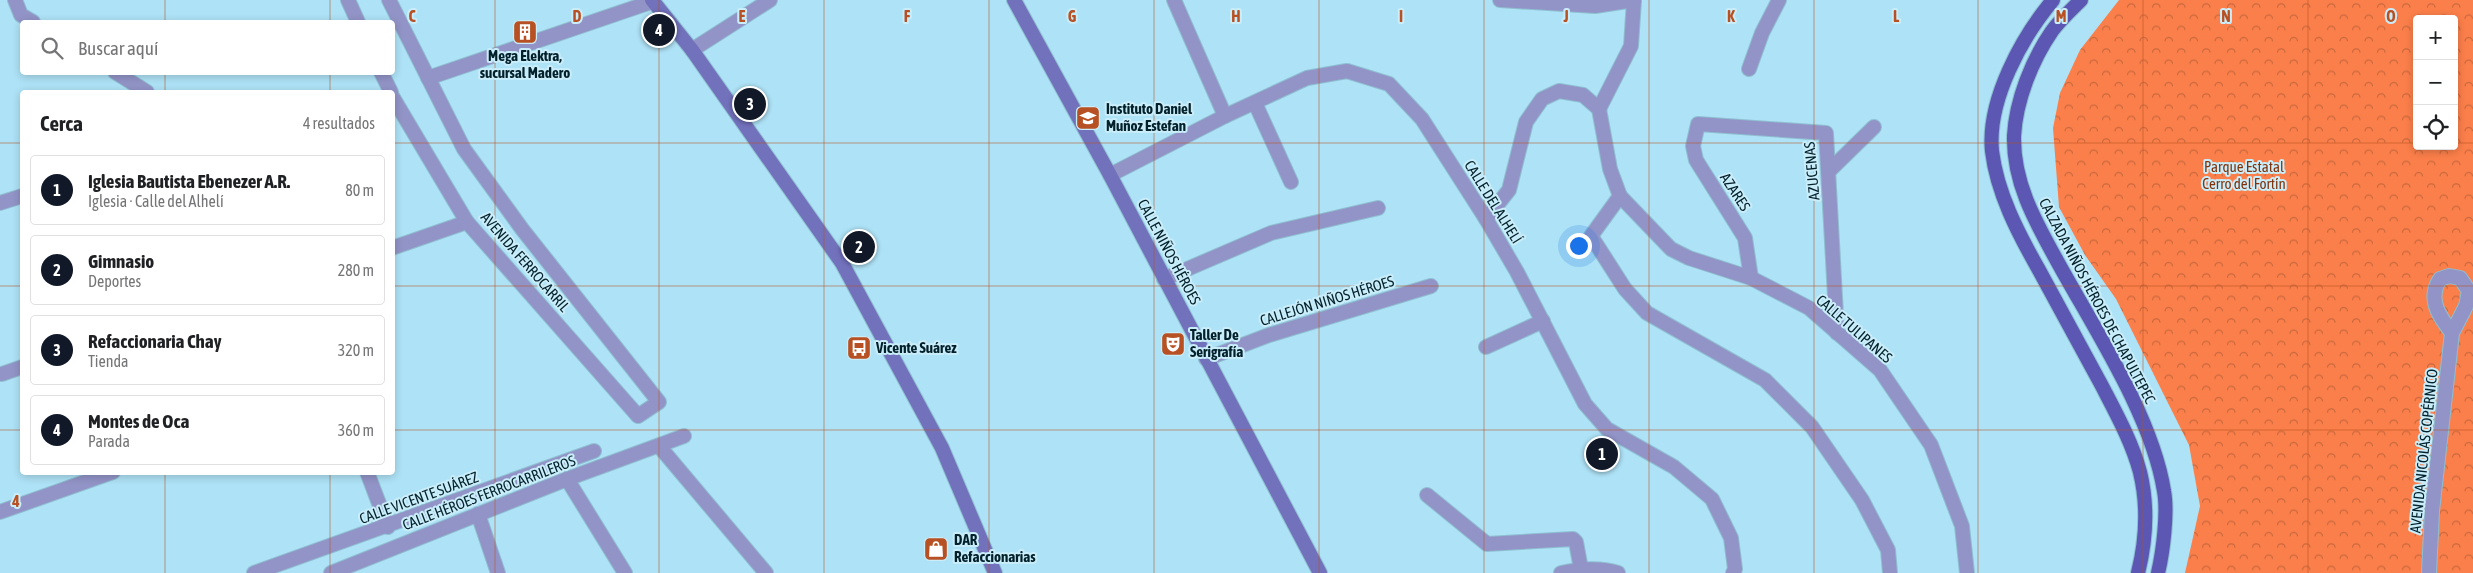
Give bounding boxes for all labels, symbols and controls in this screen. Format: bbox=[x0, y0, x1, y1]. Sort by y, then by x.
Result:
text: C bbox=[408, 7, 416, 25]
text: D bbox=[573, 7, 582, 25]
text: E bbox=[739, 7, 746, 25]
text: F bbox=[904, 7, 911, 25]
text: G bbox=[1068, 7, 1077, 25]
text: H bbox=[1231, 7, 1241, 25]
text: I bbox=[1399, 7, 1403, 25]
text: J bbox=[1562, 7, 1569, 25]
text: K bbox=[1727, 7, 1735, 25]
text: L bbox=[1893, 7, 1900, 25]
text: M bbox=[2056, 7, 2066, 25]
text: N bbox=[2221, 7, 2231, 25]
text: O bbox=[2386, 7, 2396, 25]
pin: 4 bbox=[643, 11, 675, 49]
map controls bbox=[2413, 15, 2458, 150]
button: + bbox=[2413, 15, 2458, 60]
building icon: Mega Elektra, sucursal Madero bbox=[512, 19, 538, 45]
search box bbox=[20, 20, 395, 75]
icon: search bbox=[38, 34, 66, 62]
text: Buscar aquí bbox=[78, 37, 158, 59]
place label: Mega Elektra, sucursal Madero bbox=[480, 47, 570, 81]
button: − bbox=[2413, 60, 2458, 105]
pin: 3 bbox=[734, 85, 766, 123]
place label: Instituto Daniel Muñoz Estefan bbox=[1106, 100, 1193, 134]
school or university icon: Instituto Daniel Muñoz Estefan bbox=[1075, 105, 1101, 131]
button: locate bbox=[2413, 105, 2458, 150]
text: Cerca bbox=[40, 111, 83, 135]
text: 4 resultados bbox=[303, 114, 375, 132]
street label: AZUCENAS bbox=[1800, 141, 1823, 201]
street label: CALLE DEL ALHELÍ bbox=[1461, 157, 1526, 247]
park label: Parque Estatal Cerro del Fortín bbox=[2202, 158, 2286, 192]
text: Iglesia Bautista Ebenezer A.R. bbox=[88, 170, 290, 192]
street label: AZARES bbox=[1717, 170, 1754, 214]
text: 1 bbox=[53, 181, 61, 199]
text: 80 m bbox=[345, 181, 374, 199]
text: Iglesia · Calle del Alhelí bbox=[88, 192, 224, 210]
street label: CALZADA NIÑOS HÉROES DE CHAPULTEPEC bbox=[2036, 195, 2159, 407]
street label: CALLE NIÑOS HÉROES bbox=[1135, 196, 1204, 307]
street label: AVENIDA FERROCARRIL bbox=[478, 209, 573, 315]
pin: 2 bbox=[843, 228, 875, 266]
your location bbox=[1566, 233, 1592, 259]
text: Gimnasio bbox=[88, 250, 154, 272]
text: 2 bbox=[53, 261, 61, 279]
text: 280 m bbox=[338, 261, 374, 279]
text: Deportes bbox=[88, 272, 141, 290]
street label: CALLEJÓN NIÑOS HÉROES bbox=[1258, 272, 1396, 329]
street label: CALLE TULIPANES bbox=[1813, 291, 1896, 366]
place label: Taller De Serigrafía bbox=[1190, 326, 1243, 360]
text: Refaccionaria Chay bbox=[88, 330, 221, 352]
theatre icon: Taller De Serigrafía bbox=[1160, 331, 1186, 357]
bus stop icon: Vicente Suárez bbox=[846, 335, 872, 361]
place label: Vicente Suárez bbox=[875, 339, 957, 356]
text: 3 bbox=[53, 341, 61, 359]
text: 320 m bbox=[338, 341, 374, 359]
text: Tienda bbox=[88, 352, 128, 370]
street label: AVENIDA NICOLÁS COPÉRNICO bbox=[2406, 368, 2441, 534]
text: Montes de Oca bbox=[88, 410, 189, 432]
text: 4 bbox=[53, 421, 61, 439]
text: 360 m bbox=[338, 421, 374, 439]
text: Parada bbox=[88, 432, 130, 450]
pin: 1 bbox=[1586, 435, 1618, 473]
street label: CALLE HÉROES FERROCARRILEROS bbox=[400, 452, 578, 533]
street label: CALLE VICENTE SUÁREZ bbox=[357, 468, 481, 527]
text: 4 bbox=[11, 492, 20, 510]
place label: DAR Refaccionarias bbox=[954, 531, 1036, 565]
shop icon: DAR Refaccionarias bbox=[923, 536, 949, 562]

